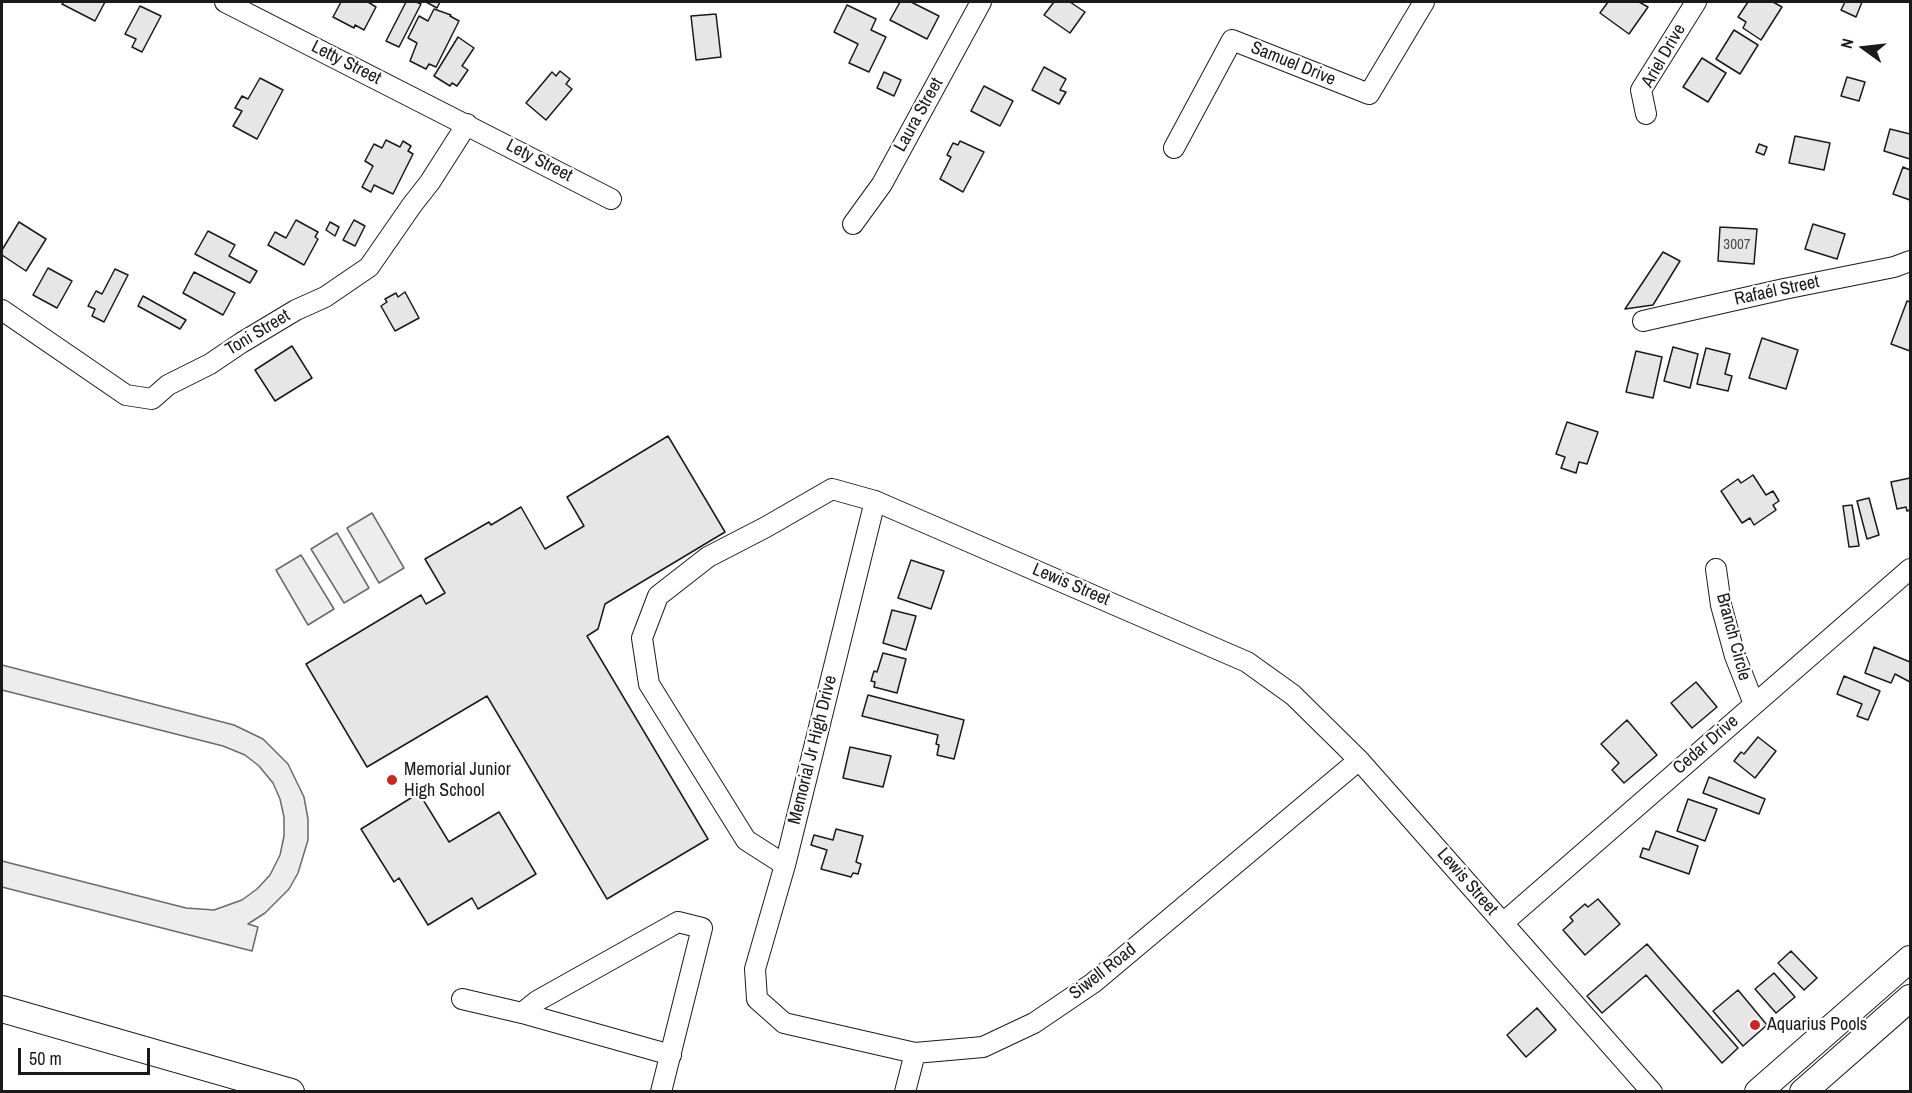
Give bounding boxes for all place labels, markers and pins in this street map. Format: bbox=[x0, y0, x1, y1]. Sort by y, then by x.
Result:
place label: Memorial Junior High School bbox=[404, 759, 511, 802]
marker: Memorial Junior High School bbox=[385, 773, 399, 787]
place label: Aquarius Pools bbox=[1767, 1014, 1867, 1036]
marker: Aquarius Pools bbox=[1748, 1018, 1762, 1032]

